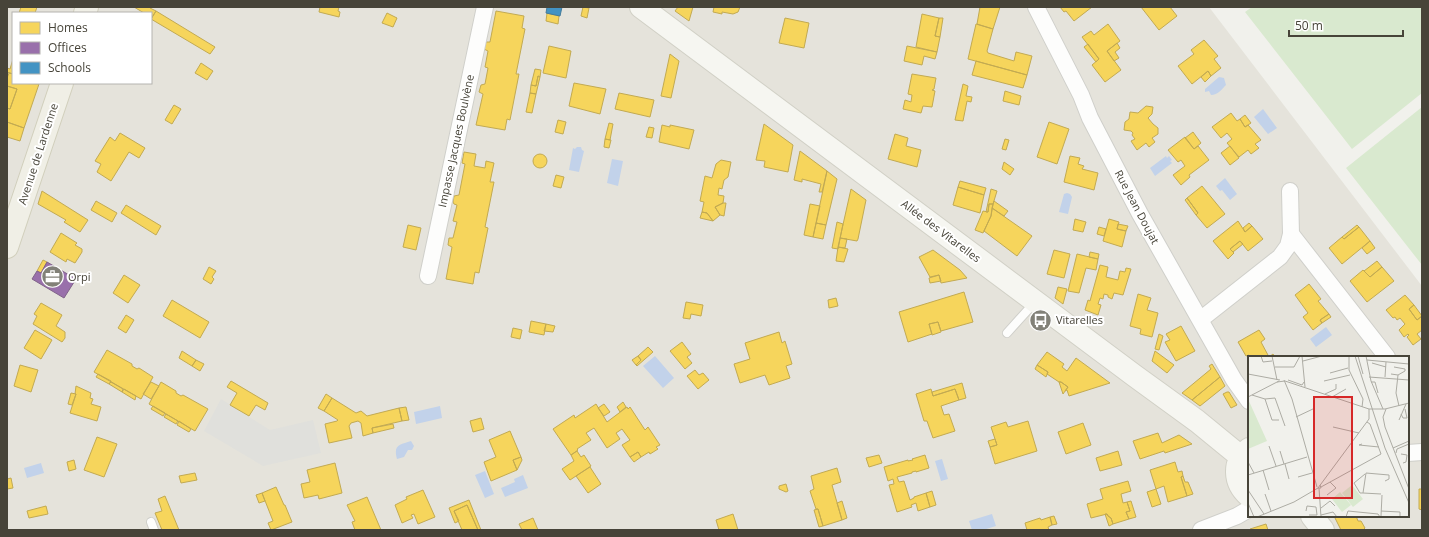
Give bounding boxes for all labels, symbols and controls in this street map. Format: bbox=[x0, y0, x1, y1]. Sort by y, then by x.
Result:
legend bbox=[12, 12, 152, 84]
scale bar bbox=[1289, 12, 1403, 38]
text: 50 m bbox=[1295, 17, 1323, 34]
text: Homes bbox=[48, 19, 88, 36]
text: Offices bbox=[48, 39, 87, 56]
text: Schools bbox=[48, 59, 91, 76]
street label: Impasse Jacques Boulvène bbox=[434, 73, 477, 209]
street label: Avenue de Lardenne bbox=[14, 101, 61, 206]
street label: Rue Jean Doujat bbox=[1112, 167, 1163, 246]
street label: Allée des Vitarelles bbox=[899, 196, 984, 265]
office icon: Orpi bbox=[40, 264, 66, 290]
place label: Orpi bbox=[68, 269, 91, 284]
bus stop icon: Vitarelles bbox=[1027, 307, 1053, 333]
place label: Vitarelles bbox=[1056, 312, 1103, 327]
inset map bbox=[1248, 356, 1409, 517]

